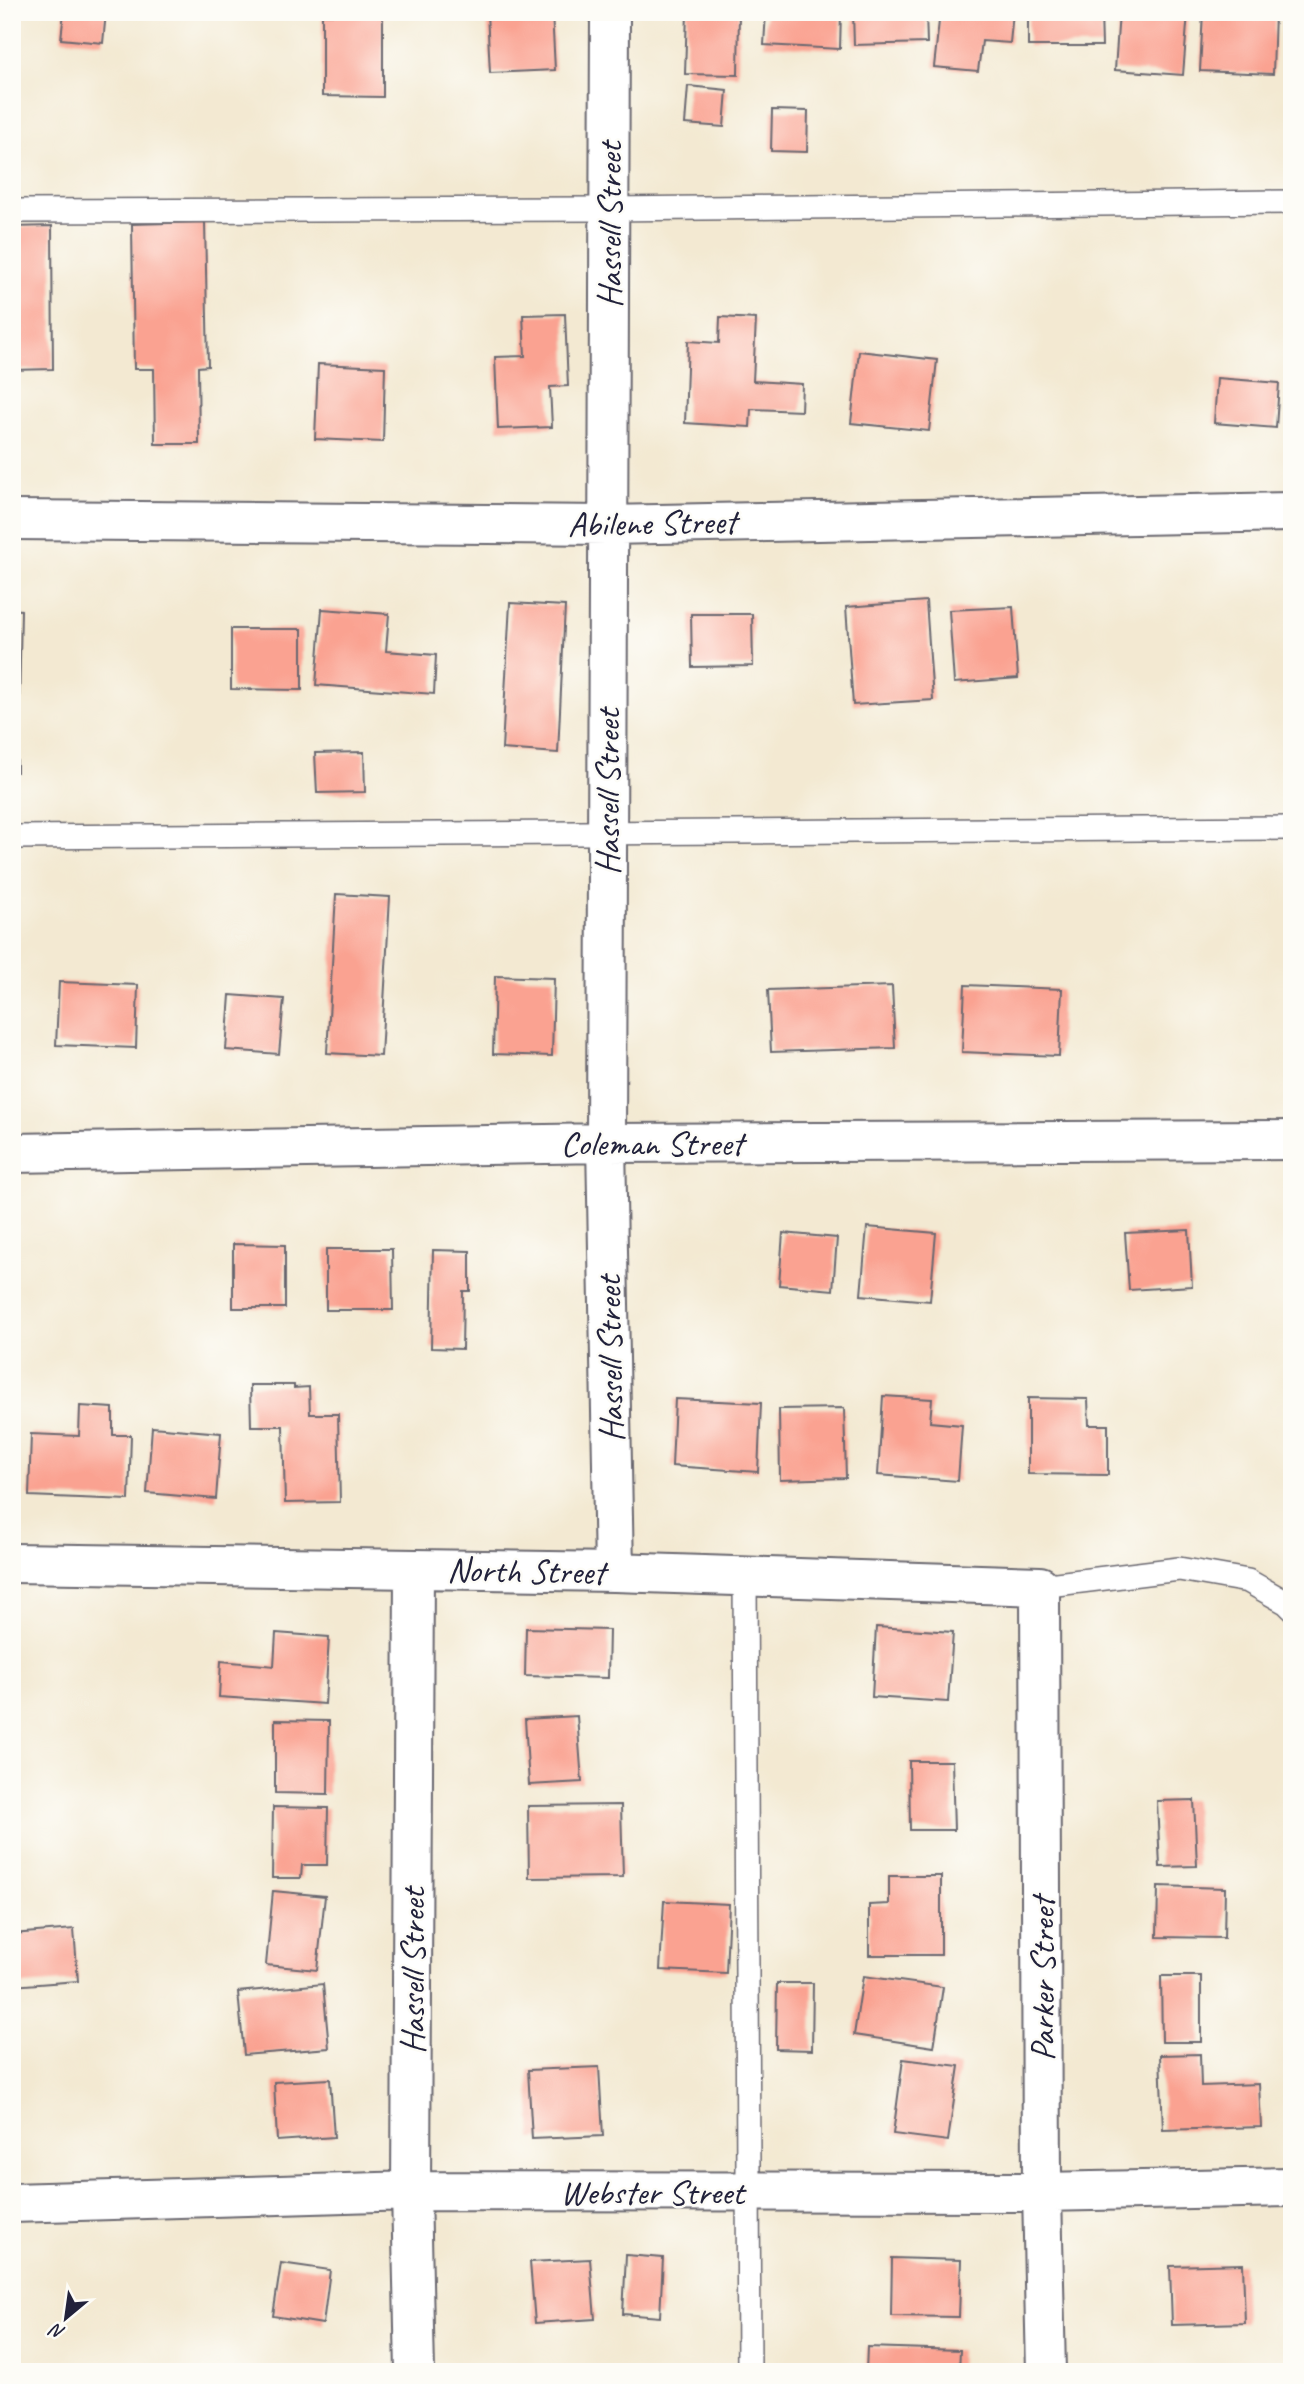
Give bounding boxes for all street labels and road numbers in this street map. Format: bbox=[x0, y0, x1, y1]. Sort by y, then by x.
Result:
street label: Hassell Street bbox=[587, 139, 632, 308]
street label: Abilene Street bbox=[567, 499, 741, 547]
street label: Hassell Street bbox=[585, 706, 630, 875]
street label: Coleman Street bbox=[561, 1121, 748, 1166]
street label: Hassell Street bbox=[586, 1272, 634, 1442]
street label: North Street bbox=[447, 1547, 609, 1595]
street label: Hassell Street bbox=[390, 1885, 435, 2054]
street label: Parker Street bbox=[1020, 1892, 1065, 2061]
street label: Webster Street bbox=[560, 2170, 747, 2215]

